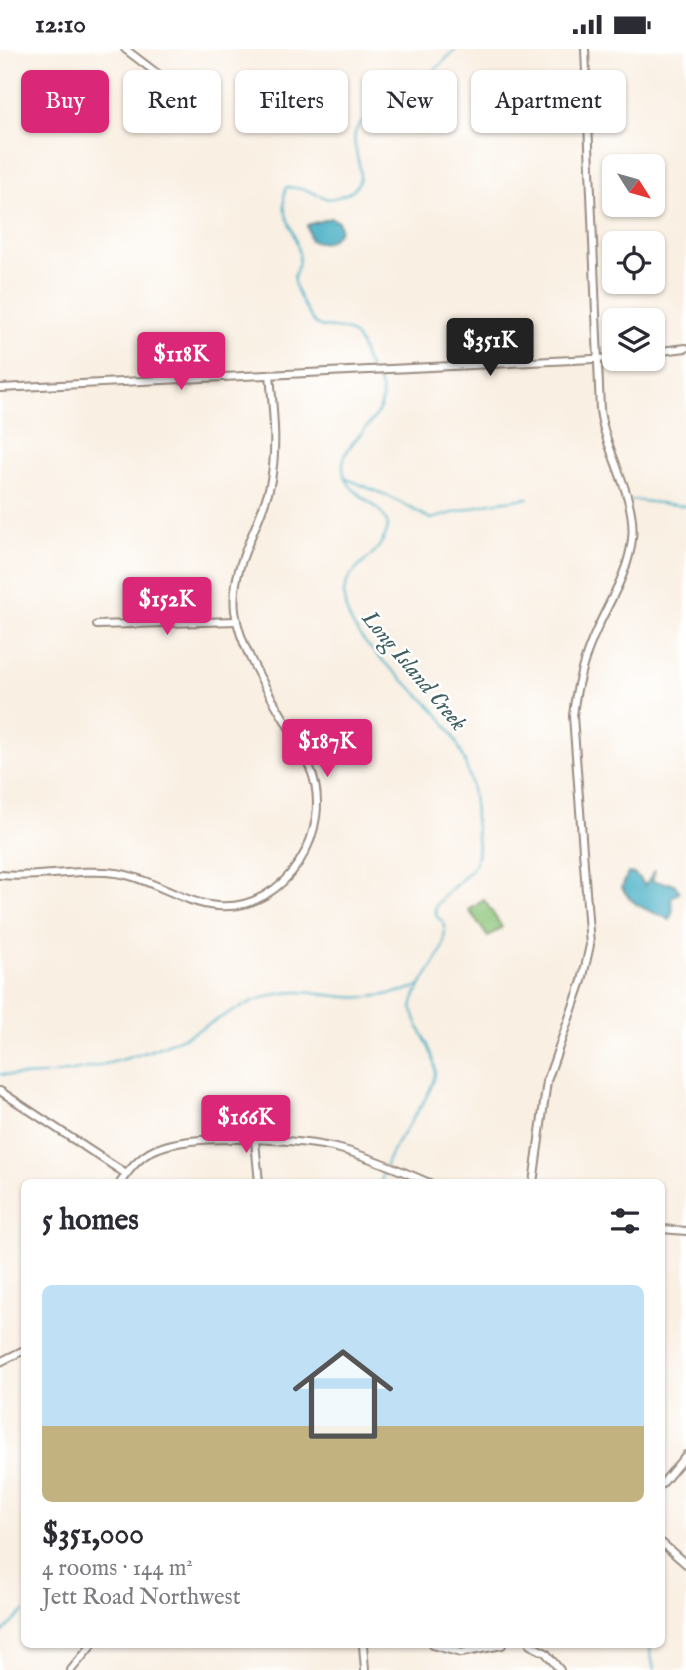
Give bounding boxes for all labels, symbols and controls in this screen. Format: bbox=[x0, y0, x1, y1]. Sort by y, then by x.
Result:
text: 12:10 bbox=[35, 8, 86, 41]
chip: Buy bbox=[21, 70, 109, 133]
chip: Rent bbox=[123, 70, 221, 133]
chip: Filters bbox=[235, 70, 348, 133]
chip: New bbox=[362, 70, 457, 133]
chip: Apartment bbox=[471, 70, 626, 133]
north arrow bbox=[602, 154, 665, 217]
map controls bbox=[602, 154, 665, 371]
button: locate bbox=[602, 231, 665, 294]
button: layers bbox=[602, 308, 665, 371]
pin: $351K bbox=[441, 319, 539, 378]
text: $351K bbox=[463, 326, 517, 355]
pin: $118K bbox=[132, 333, 230, 392]
text: $118K bbox=[153, 340, 209, 369]
pin: $152K bbox=[118, 577, 216, 637]
text: $152K bbox=[139, 585, 195, 614]
water label: Long Island Creek bbox=[354, 604, 473, 738]
pin: $187K bbox=[278, 719, 376, 779]
text: $187K bbox=[298, 727, 356, 756]
pin: $166K bbox=[197, 1095, 295, 1155]
text: $166K bbox=[217, 1103, 275, 1132]
text: 5 homes bbox=[42, 1202, 139, 1240]
icon: filters bbox=[606, 1202, 644, 1240]
icon: home bbox=[280, 1331, 406, 1457]
text: $351,000 bbox=[42, 1516, 144, 1554]
text: 4 rooms · 144 m² bbox=[42, 1554, 193, 1583]
text: Jett Road Northwest bbox=[42, 1583, 241, 1612]

